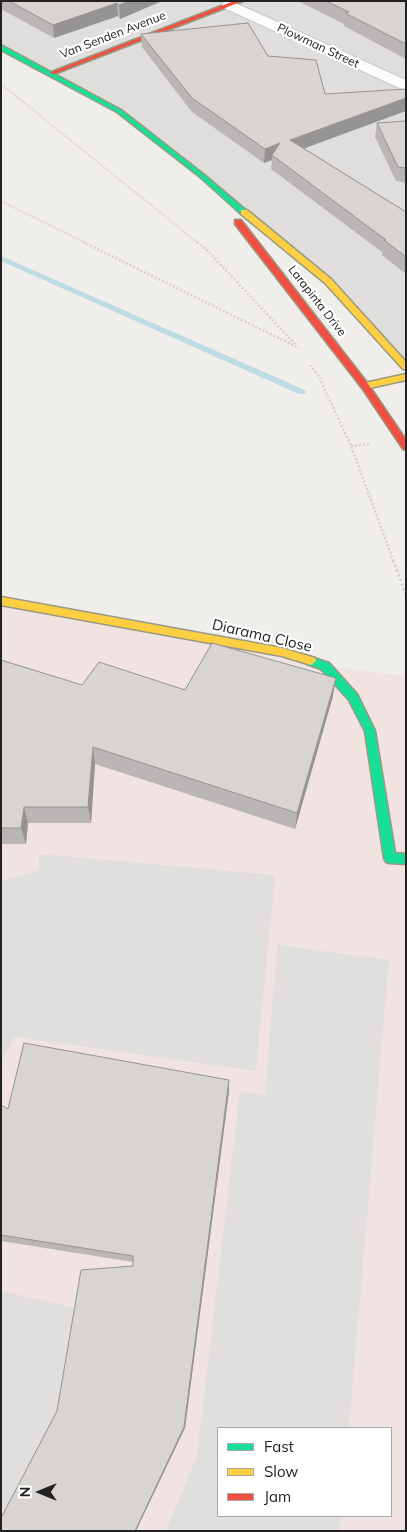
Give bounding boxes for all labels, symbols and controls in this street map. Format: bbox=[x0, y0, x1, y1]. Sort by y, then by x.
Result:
street label: Van Senden Avenue bbox=[58, 8, 168, 62]
street label: Plowman Street bbox=[275, 21, 361, 71]
street label: Larapinta Drive bbox=[285, 263, 349, 339]
street label: Diarama Close bbox=[210, 616, 314, 656]
legend bbox=[217, 1427, 392, 1517]
text: Fast bbox=[264, 1437, 294, 1456]
text: Slow bbox=[264, 1462, 298, 1481]
north arrow bbox=[15, 1467, 65, 1517]
text: N bbox=[16, 1487, 34, 1497]
text: Jam bbox=[264, 1487, 291, 1506]

